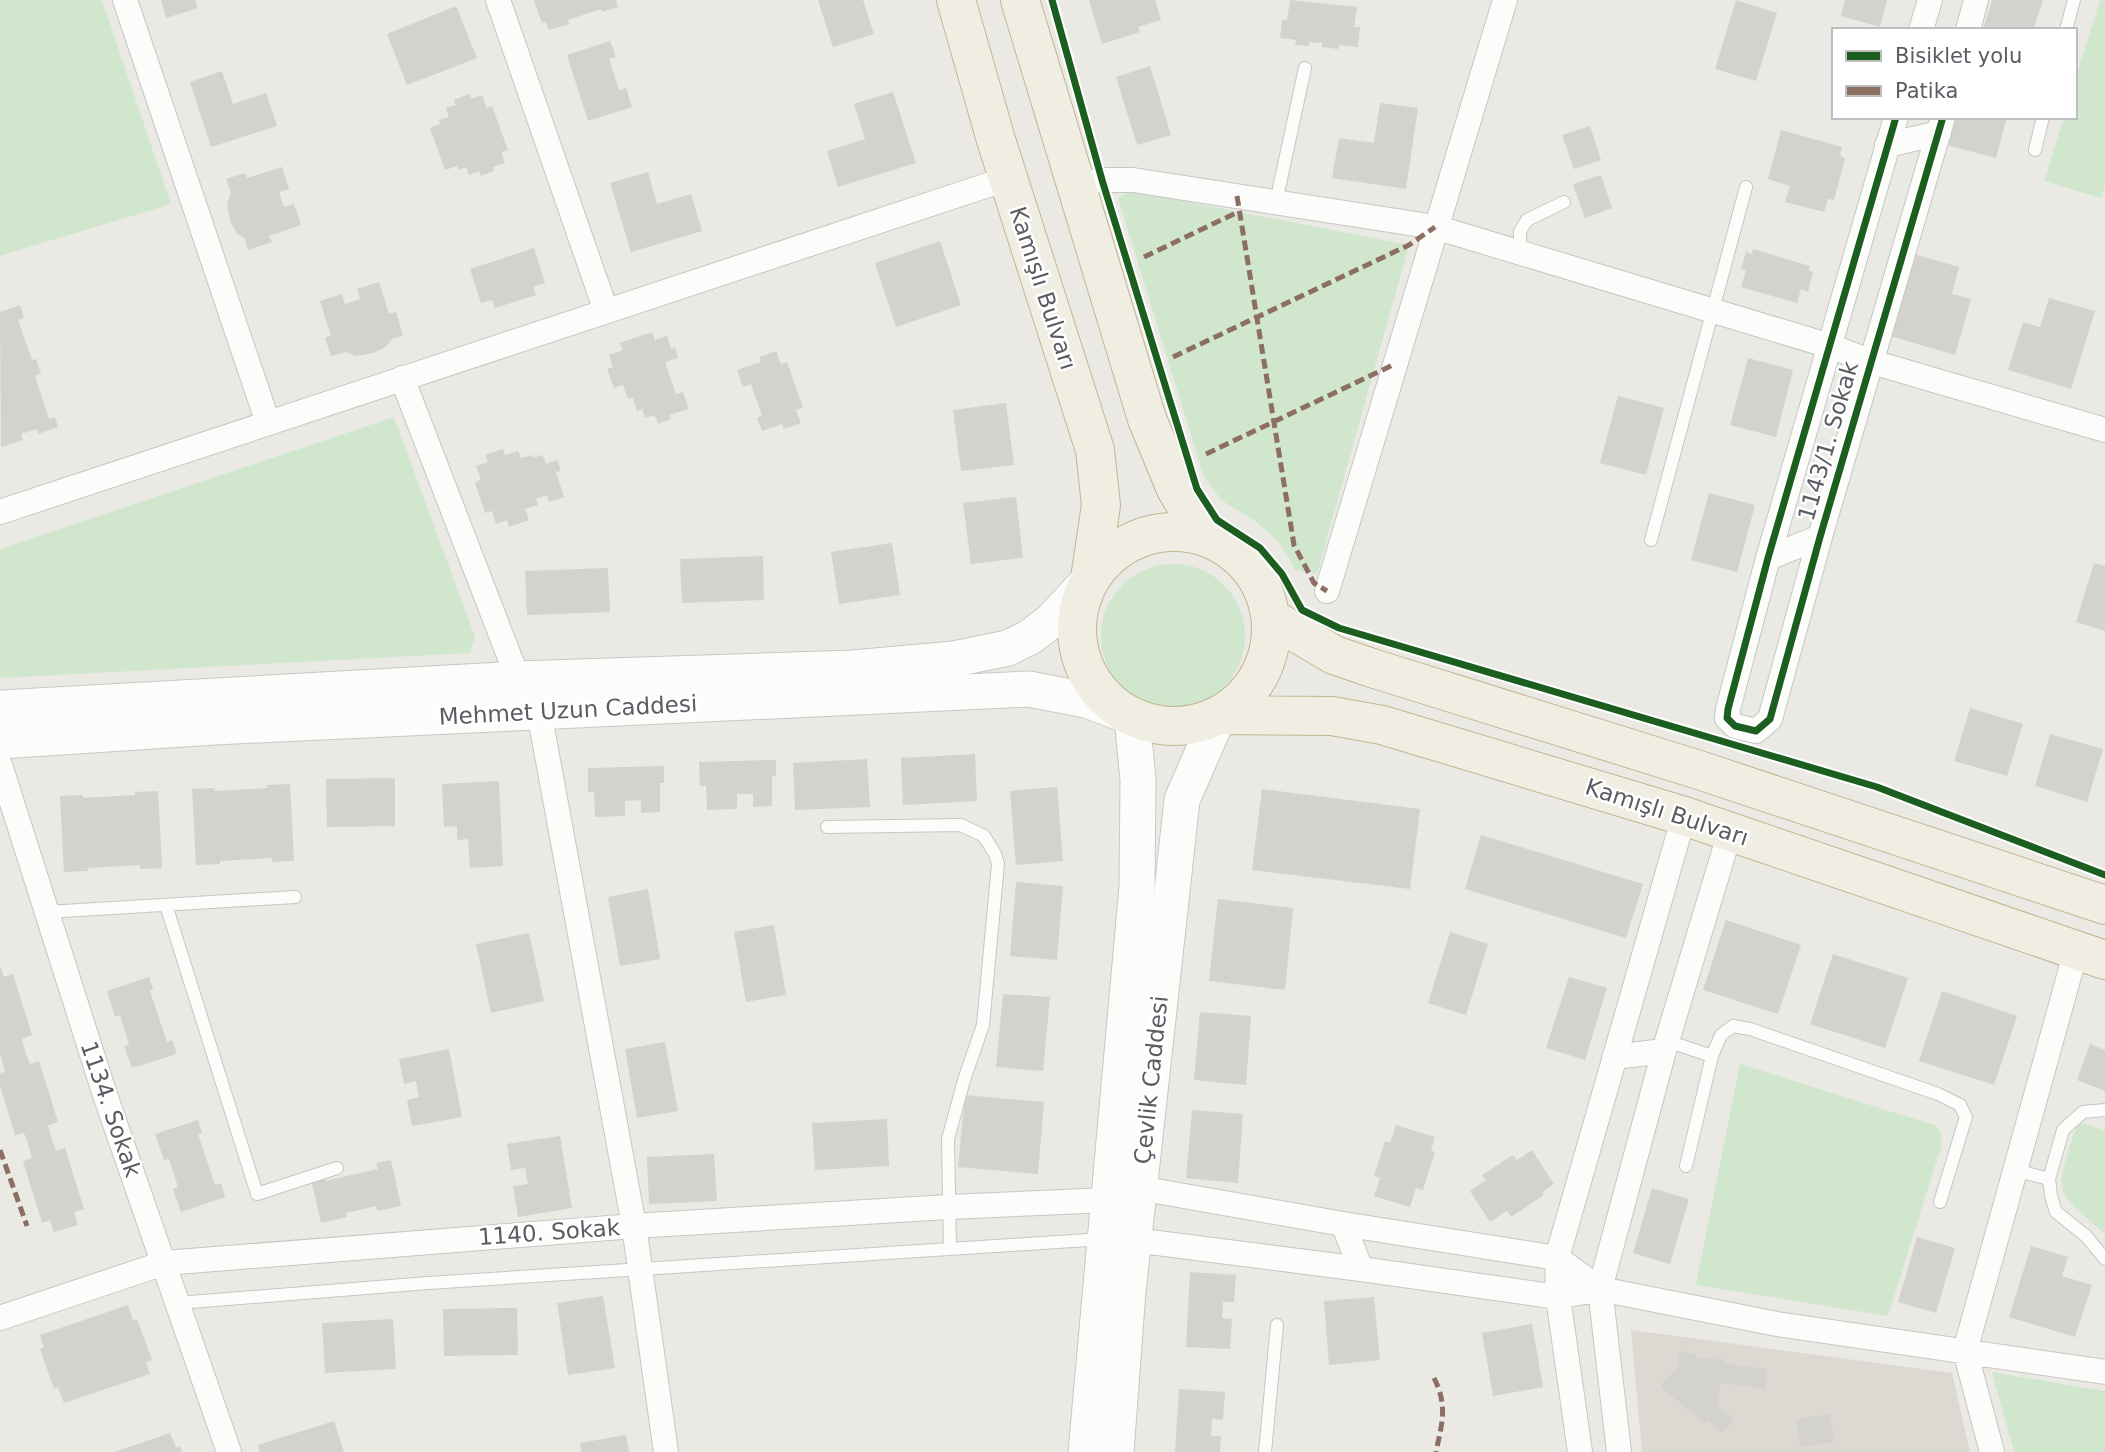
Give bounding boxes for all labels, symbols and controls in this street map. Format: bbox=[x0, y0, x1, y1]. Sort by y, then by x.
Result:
legend bbox=[1832, 28, 2077, 119]
text: Bisiklet yolu bbox=[1895, 44, 2022, 68]
text: Patika bbox=[1895, 79, 1958, 103]
street label: Kamışlı Bulvarı bbox=[1004, 203, 1082, 373]
street label: 1143/1. Sokak bbox=[1793, 358, 1863, 524]
street label: Mehmet Uzun Caddesi bbox=[438, 690, 698, 730]
street label: Kamışlı Bulvarı bbox=[1582, 773, 1752, 851]
street label: Çevlik Caddesi bbox=[1129, 995, 1173, 1165]
street label: 1134. Sokak bbox=[76, 1038, 147, 1181]
street label: 1140. Sokak bbox=[477, 1214, 621, 1250]

